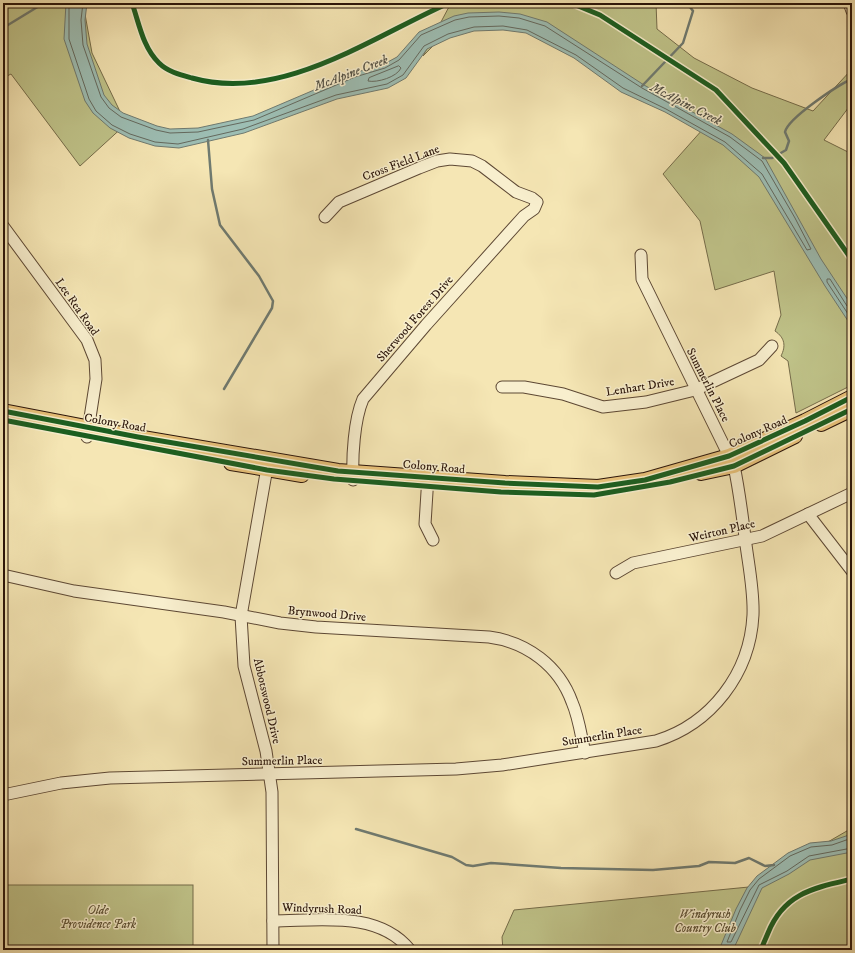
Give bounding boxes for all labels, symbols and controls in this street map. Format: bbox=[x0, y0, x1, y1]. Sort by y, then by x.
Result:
water label: McAlpine Creek bbox=[311, 51, 391, 95]
water label: McAlpine Creek bbox=[647, 79, 725, 129]
street label: Cross Field Lane bbox=[360, 141, 442, 185]
street label: Sherwood Forest Drive bbox=[373, 273, 457, 365]
street label: Lee Rea Road bbox=[52, 275, 102, 339]
street label: Summerlin Place bbox=[683, 346, 733, 424]
street label: Lenhart Drive bbox=[605, 374, 675, 400]
street label: Colony Road bbox=[83, 410, 147, 436]
street label: Colony Road bbox=[726, 412, 790, 452]
street label: Colony Road bbox=[402, 457, 466, 477]
street label: Weirton Place bbox=[687, 516, 756, 546]
street label: Brynwood Drive bbox=[287, 603, 367, 625]
street label: Abbotswood Drive bbox=[250, 657, 284, 745]
street label: Summerlin Place bbox=[561, 722, 643, 750]
street label: Summerlin Place bbox=[242, 753, 323, 769]
street label: Windyrush Road bbox=[281, 900, 362, 918]
park label: Olde Providence Park bbox=[60, 903, 136, 932]
park label: Windyrush Country Club bbox=[674, 907, 736, 936]

